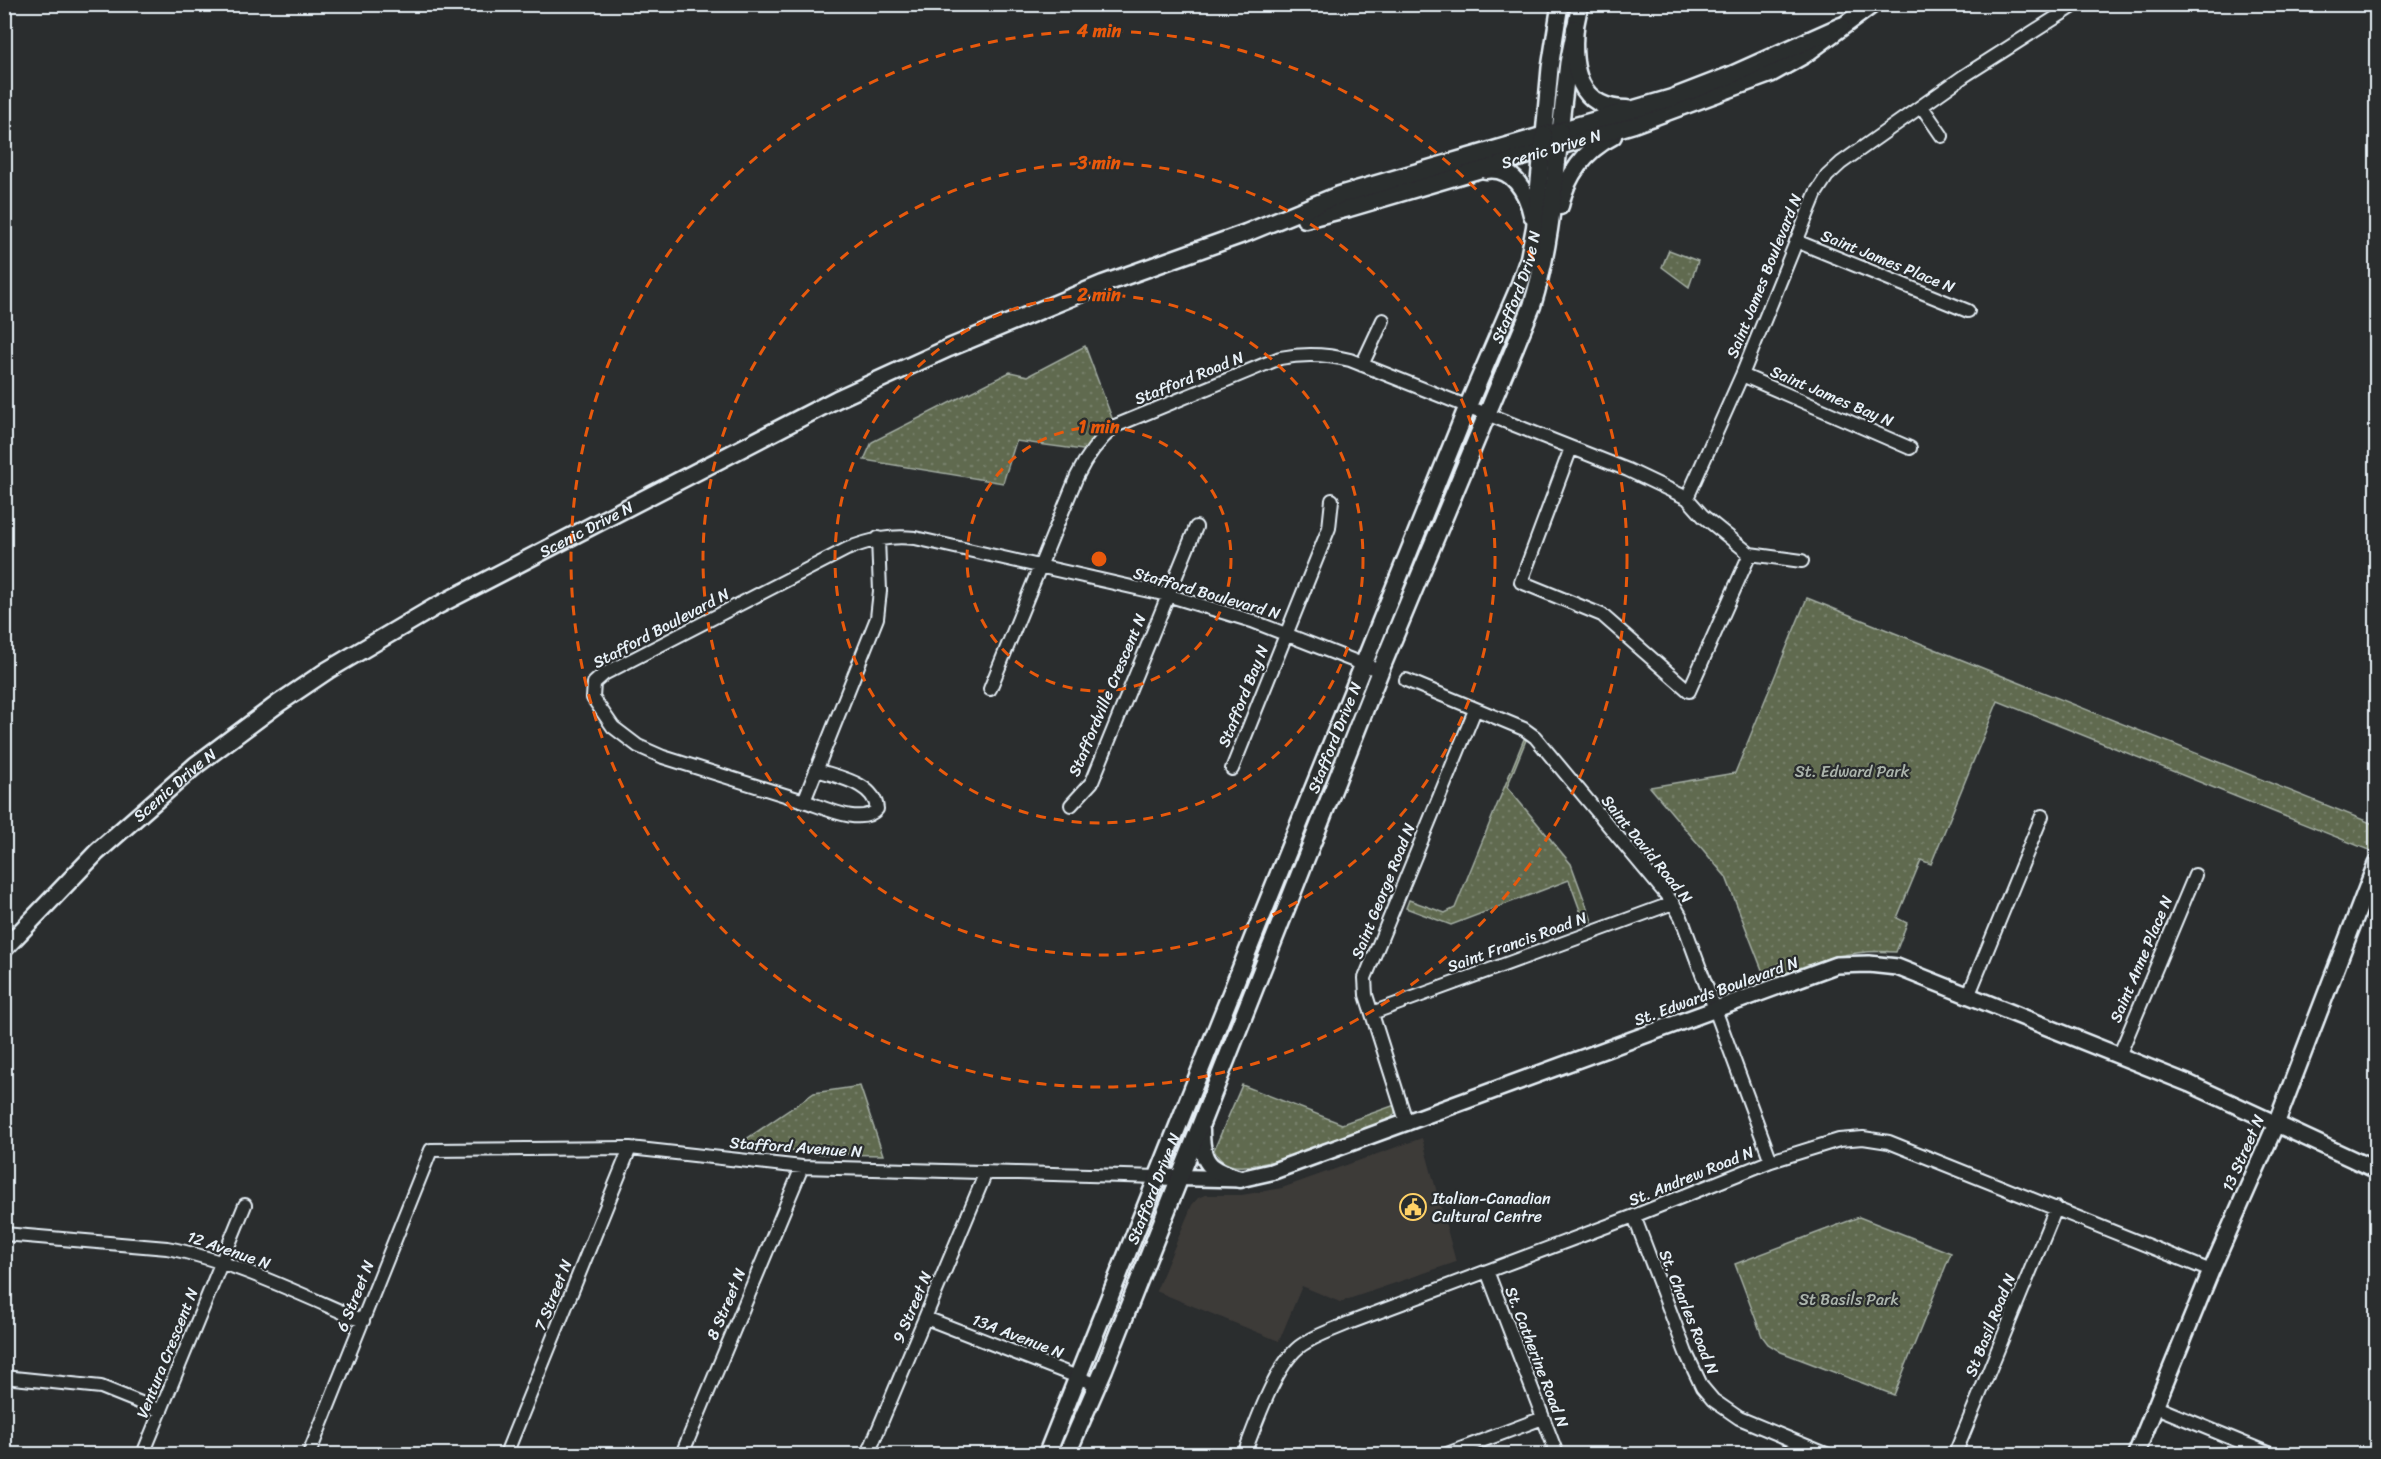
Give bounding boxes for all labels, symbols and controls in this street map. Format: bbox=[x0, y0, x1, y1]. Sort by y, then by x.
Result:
text: 4 min bbox=[1076, 15, 1122, 47]
street label: Scenic Drive N bbox=[1497, 120, 1605, 177]
text: 3 min bbox=[1076, 147, 1121, 179]
street label: Saint James Boulevard N bbox=[1718, 189, 1810, 363]
street label: Saint James Place N bbox=[1816, 221, 1960, 301]
street label: Stafford Drive N bbox=[1482, 227, 1549, 348]
text: 2 min bbox=[1076, 279, 1121, 311]
street label: Stafford Road N bbox=[1130, 343, 1249, 413]
street label: Saint James Bay N bbox=[1766, 357, 1898, 435]
text: 1 min bbox=[1079, 411, 1120, 443]
street label: Scenic Drive N bbox=[533, 492, 639, 565]
centre of rings bbox=[1089, 549, 1109, 569]
street label: Stafford Boulevard N bbox=[1130, 558, 1284, 628]
street label: Stafford Boulevard N bbox=[587, 580, 735, 676]
street label: Staffordville Crescent N bbox=[1060, 609, 1154, 781]
street label: Stafford Bay N bbox=[1209, 640, 1277, 752]
street label: Stafford Drive N bbox=[1298, 676, 1370, 798]
street label: Scenic Drive N bbox=[126, 740, 223, 829]
park label: St. Edward Park bbox=[1795, 757, 1910, 786]
street label: Saint David Road N bbox=[1594, 788, 1700, 910]
street label: Saint George Road N bbox=[1342, 818, 1424, 963]
street label: Saint Anne Place N bbox=[2101, 890, 2181, 1027]
street label: Saint Francis Road N bbox=[1443, 903, 1592, 981]
street label: St. Edwards Boulevard N bbox=[1630, 948, 1802, 1034]
street label: 13 Street N bbox=[2213, 1110, 2273, 1196]
street label: Stafford Drive N bbox=[1118, 1127, 1189, 1249]
street label: Stafford Avenue N bbox=[729, 1128, 863, 1166]
street label: St. Andrew Road N bbox=[1624, 1137, 1759, 1214]
place label: Italian-Canadian Cultural Centre bbox=[1431, 1184, 1551, 1231]
public building icon: Italian-Canadian Cultural Centre bbox=[1398, 1192, 1428, 1222]
street label: 12 Avenue N bbox=[183, 1222, 275, 1278]
street label: St. Charles Road N bbox=[1651, 1245, 1728, 1380]
street label: 7 Street N bbox=[525, 1255, 581, 1335]
street label: 6 Street N bbox=[328, 1256, 382, 1336]
street label: 8 Street N bbox=[698, 1264, 754, 1344]
street label: 9 Street N bbox=[884, 1266, 940, 1348]
street label: St Basil Road N bbox=[1956, 1269, 2024, 1381]
street label: St. Catherine Road N bbox=[1497, 1282, 1578, 1433]
street label: Ventura Crescent N bbox=[128, 1283, 206, 1423]
park label: St Basils Park bbox=[1799, 1285, 1899, 1314]
street label: 13A Avenue N bbox=[968, 1305, 1068, 1367]

